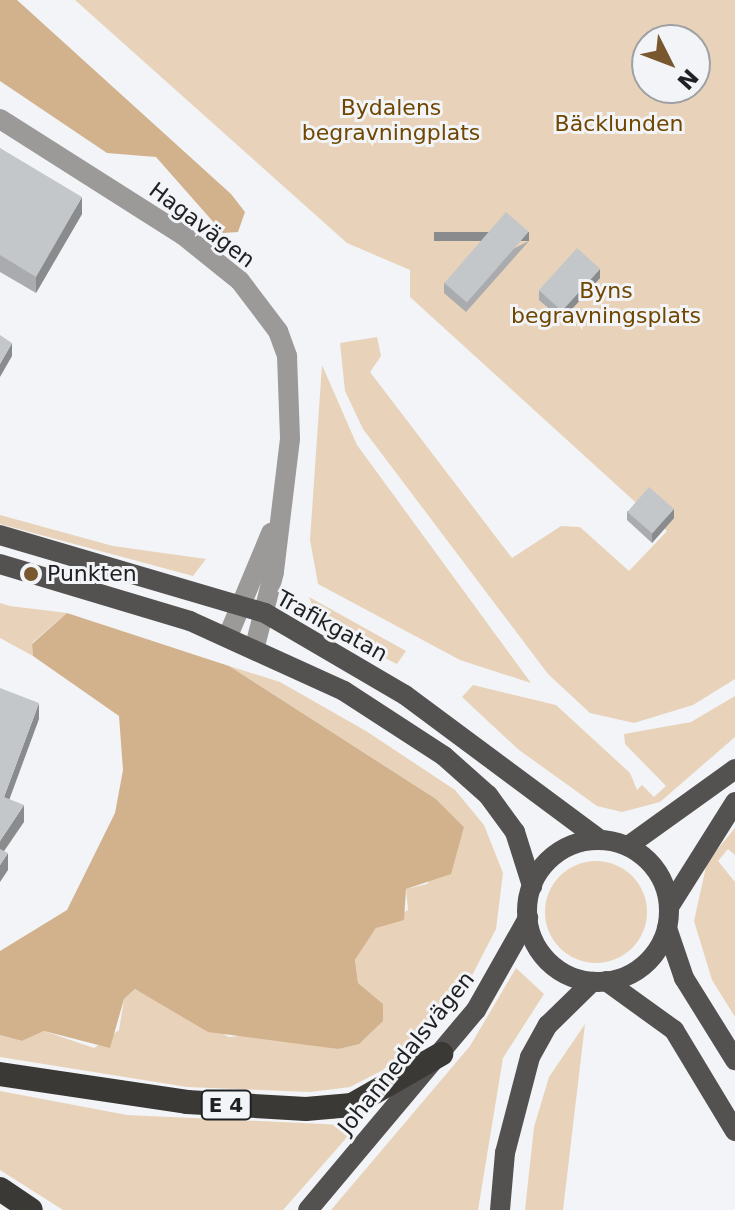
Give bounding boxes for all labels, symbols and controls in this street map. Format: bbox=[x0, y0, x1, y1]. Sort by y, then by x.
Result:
north arrow bbox=[631, 24, 711, 104]
text: N bbox=[672, 64, 703, 94]
park label: Bydalens begravningplats bbox=[302, 94, 480, 146]
park label: Bäcklunden bbox=[555, 111, 683, 137]
street label: Hagavägen bbox=[144, 177, 260, 273]
park label: Byns begravningsplats bbox=[511, 277, 701, 328]
place label: Punkten bbox=[47, 561, 137, 587]
marker: Punkten bbox=[22, 565, 40, 583]
street label: Trafikgatan bbox=[272, 585, 392, 667]
street label: Johannedalsvägen bbox=[332, 966, 480, 1140]
road number: E 4 bbox=[200, 1089, 252, 1121]

